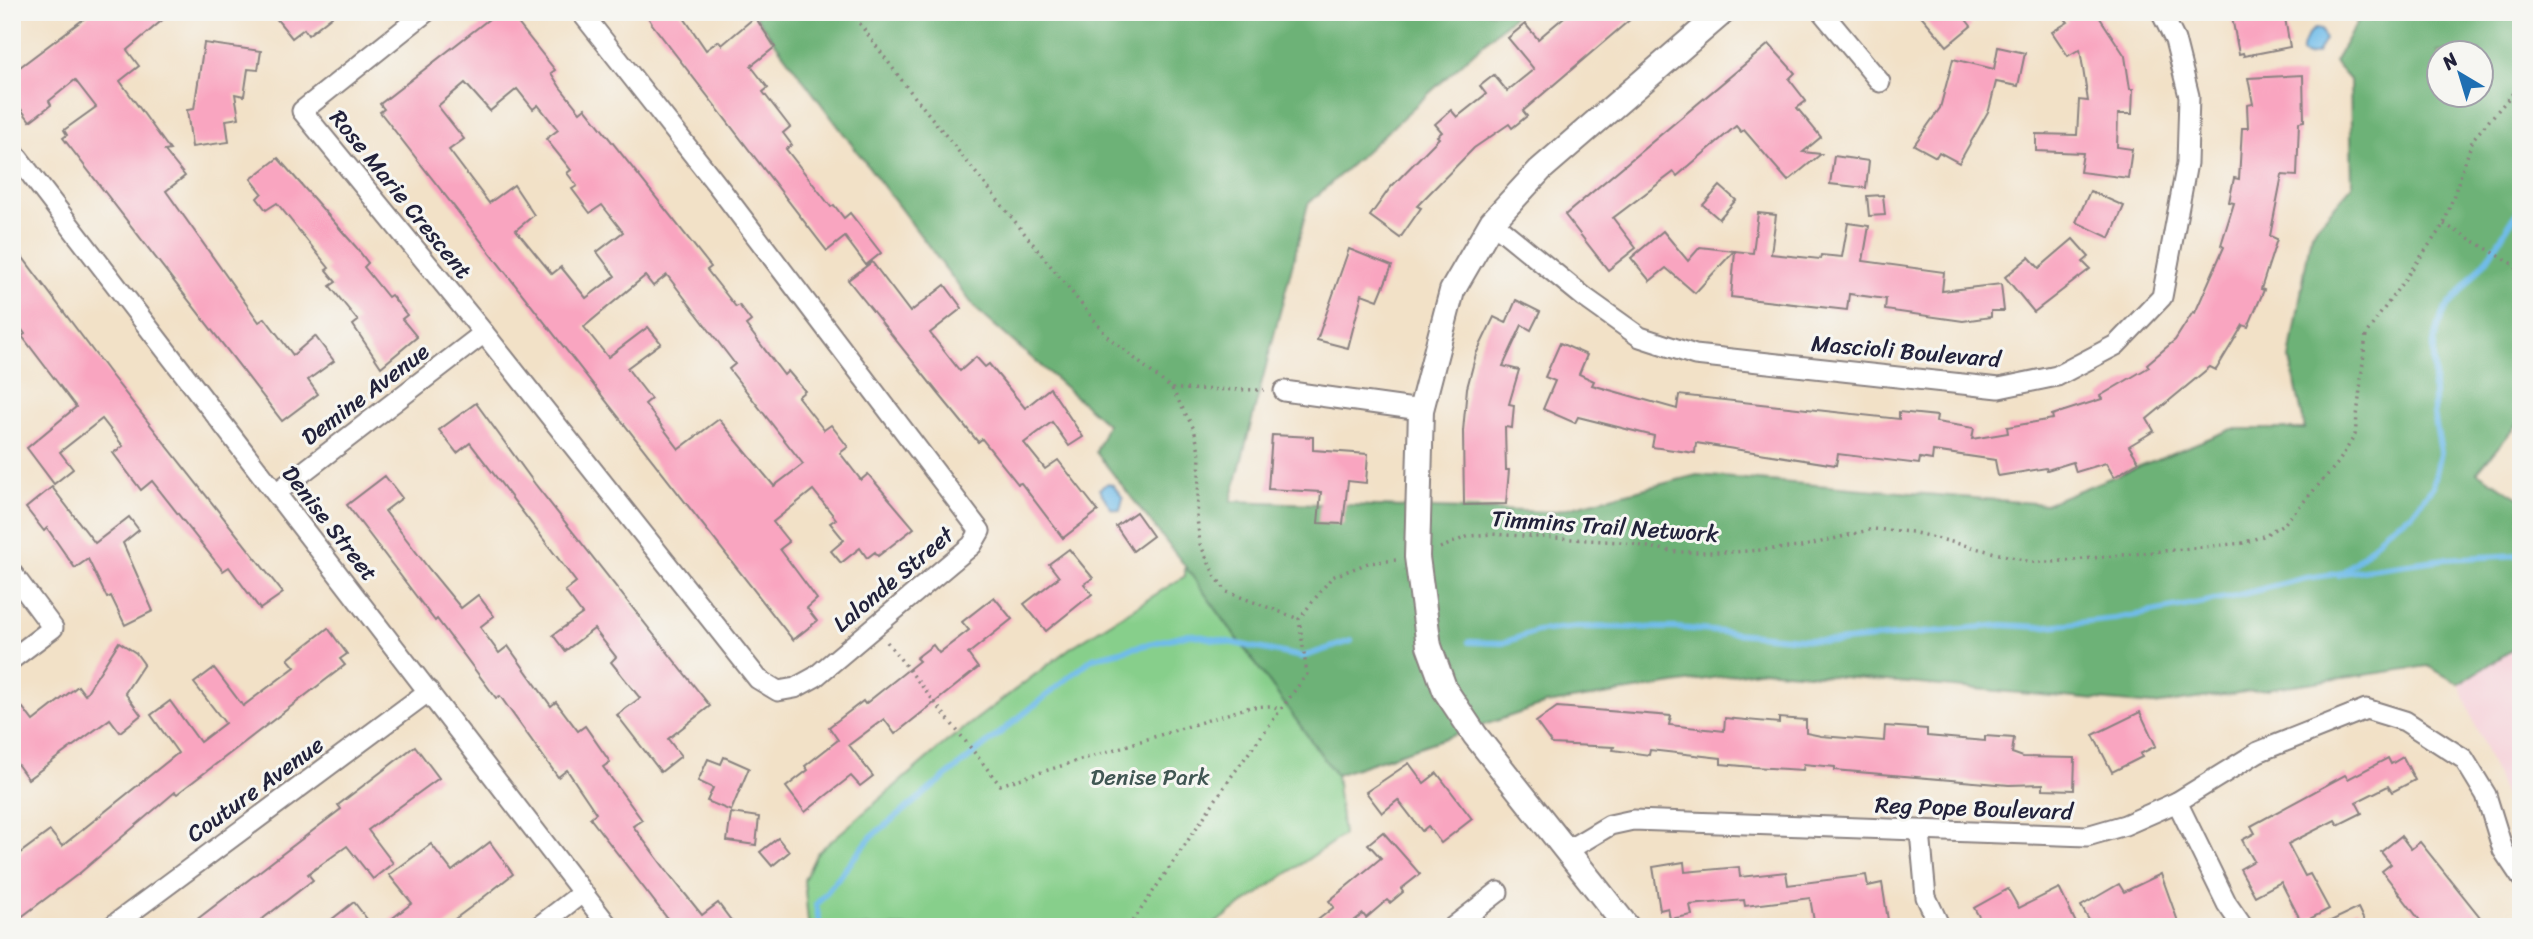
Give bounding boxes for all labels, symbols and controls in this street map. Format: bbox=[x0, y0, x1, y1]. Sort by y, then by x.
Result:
north arrow bbox=[2424, 38, 2494, 108]
text: N bbox=[2434, 43, 2466, 79]
street label: Rose Marie Crescent bbox=[319, 100, 482, 289]
street label: Mascioli Boulevard bbox=[1810, 323, 2004, 380]
street label: Demine Avenue bbox=[292, 332, 439, 457]
street label: Denise Street bbox=[271, 456, 388, 591]
street label: Timmins Trail Network bbox=[1490, 498, 1721, 555]
street label: Lalonde Street bbox=[823, 515, 965, 643]
street label: Couture Avenue bbox=[178, 725, 333, 854]
park label: Denise Park bbox=[1090, 757, 1210, 798]
street label: Reg Pope Boulevard bbox=[1874, 785, 2075, 833]

